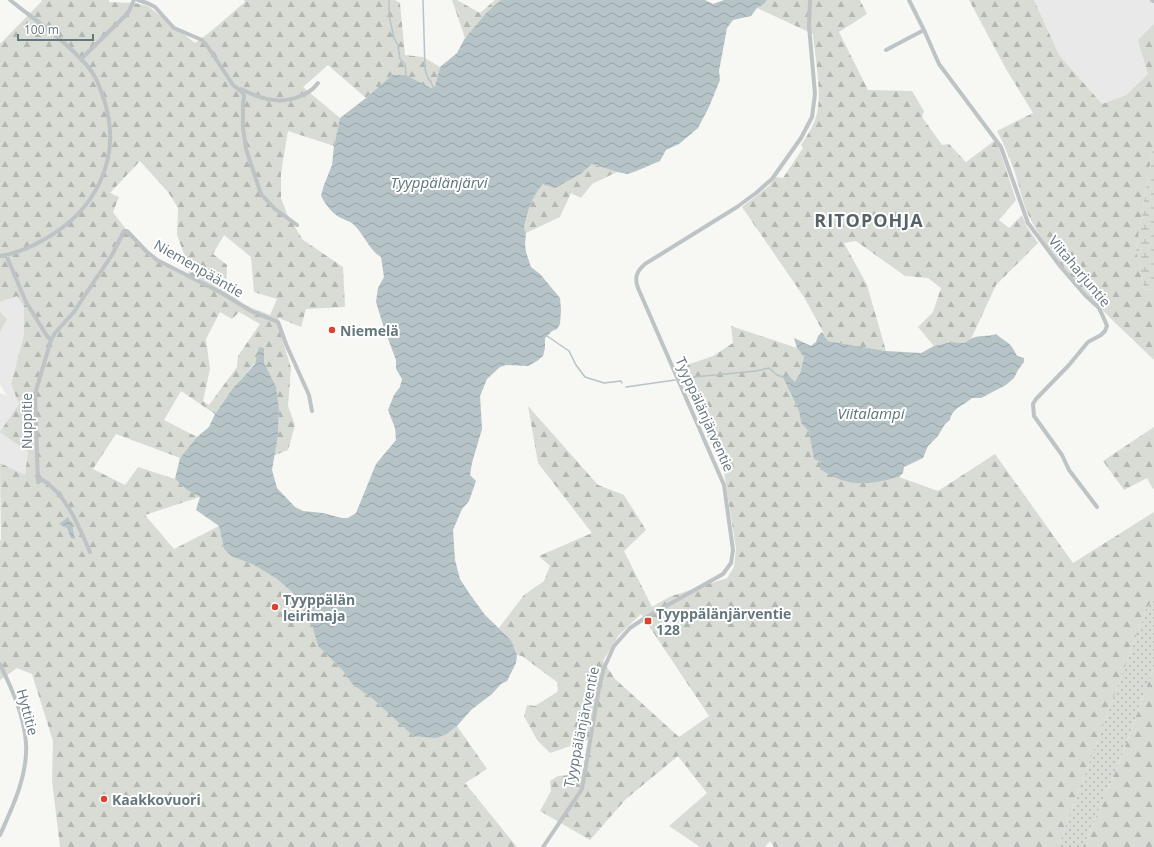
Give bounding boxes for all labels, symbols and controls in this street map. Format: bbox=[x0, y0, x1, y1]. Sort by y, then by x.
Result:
scale bar bbox=[18, 16, 93, 42]
text: 100 m bbox=[24, 21, 59, 38]
water label: Tyyppälänjärvi bbox=[391, 172, 488, 192]
district label: RITOPOHJA bbox=[814, 208, 924, 232]
street label: Viitaharjuntie bbox=[1045, 231, 1115, 311]
street label: Niemenpääntie bbox=[151, 235, 247, 301]
place label: Niemelä bbox=[340, 321, 399, 340]
marker: Niemelä bbox=[327, 325, 337, 335]
street label: Tyyppälänjärventie bbox=[671, 354, 739, 474]
street label: Nuppitie bbox=[17, 393, 36, 449]
water label: Viitalampi bbox=[837, 403, 905, 423]
place label: Tyyppälän leirimaja bbox=[283, 590, 355, 625]
marker: Tyyppälän leirimaja bbox=[270, 602, 280, 612]
place label: Tyyppälänjärventie 128 bbox=[656, 604, 791, 639]
marker: Tyyppälänjärventie 128 bbox=[643, 616, 653, 626]
street label: Tyyppälänjärventie bbox=[559, 665, 603, 789]
street label: Hyttitie bbox=[13, 687, 43, 737]
place label: Kaakkovuori bbox=[112, 790, 201, 809]
marker: Kaakkovuori bbox=[99, 794, 109, 804]

